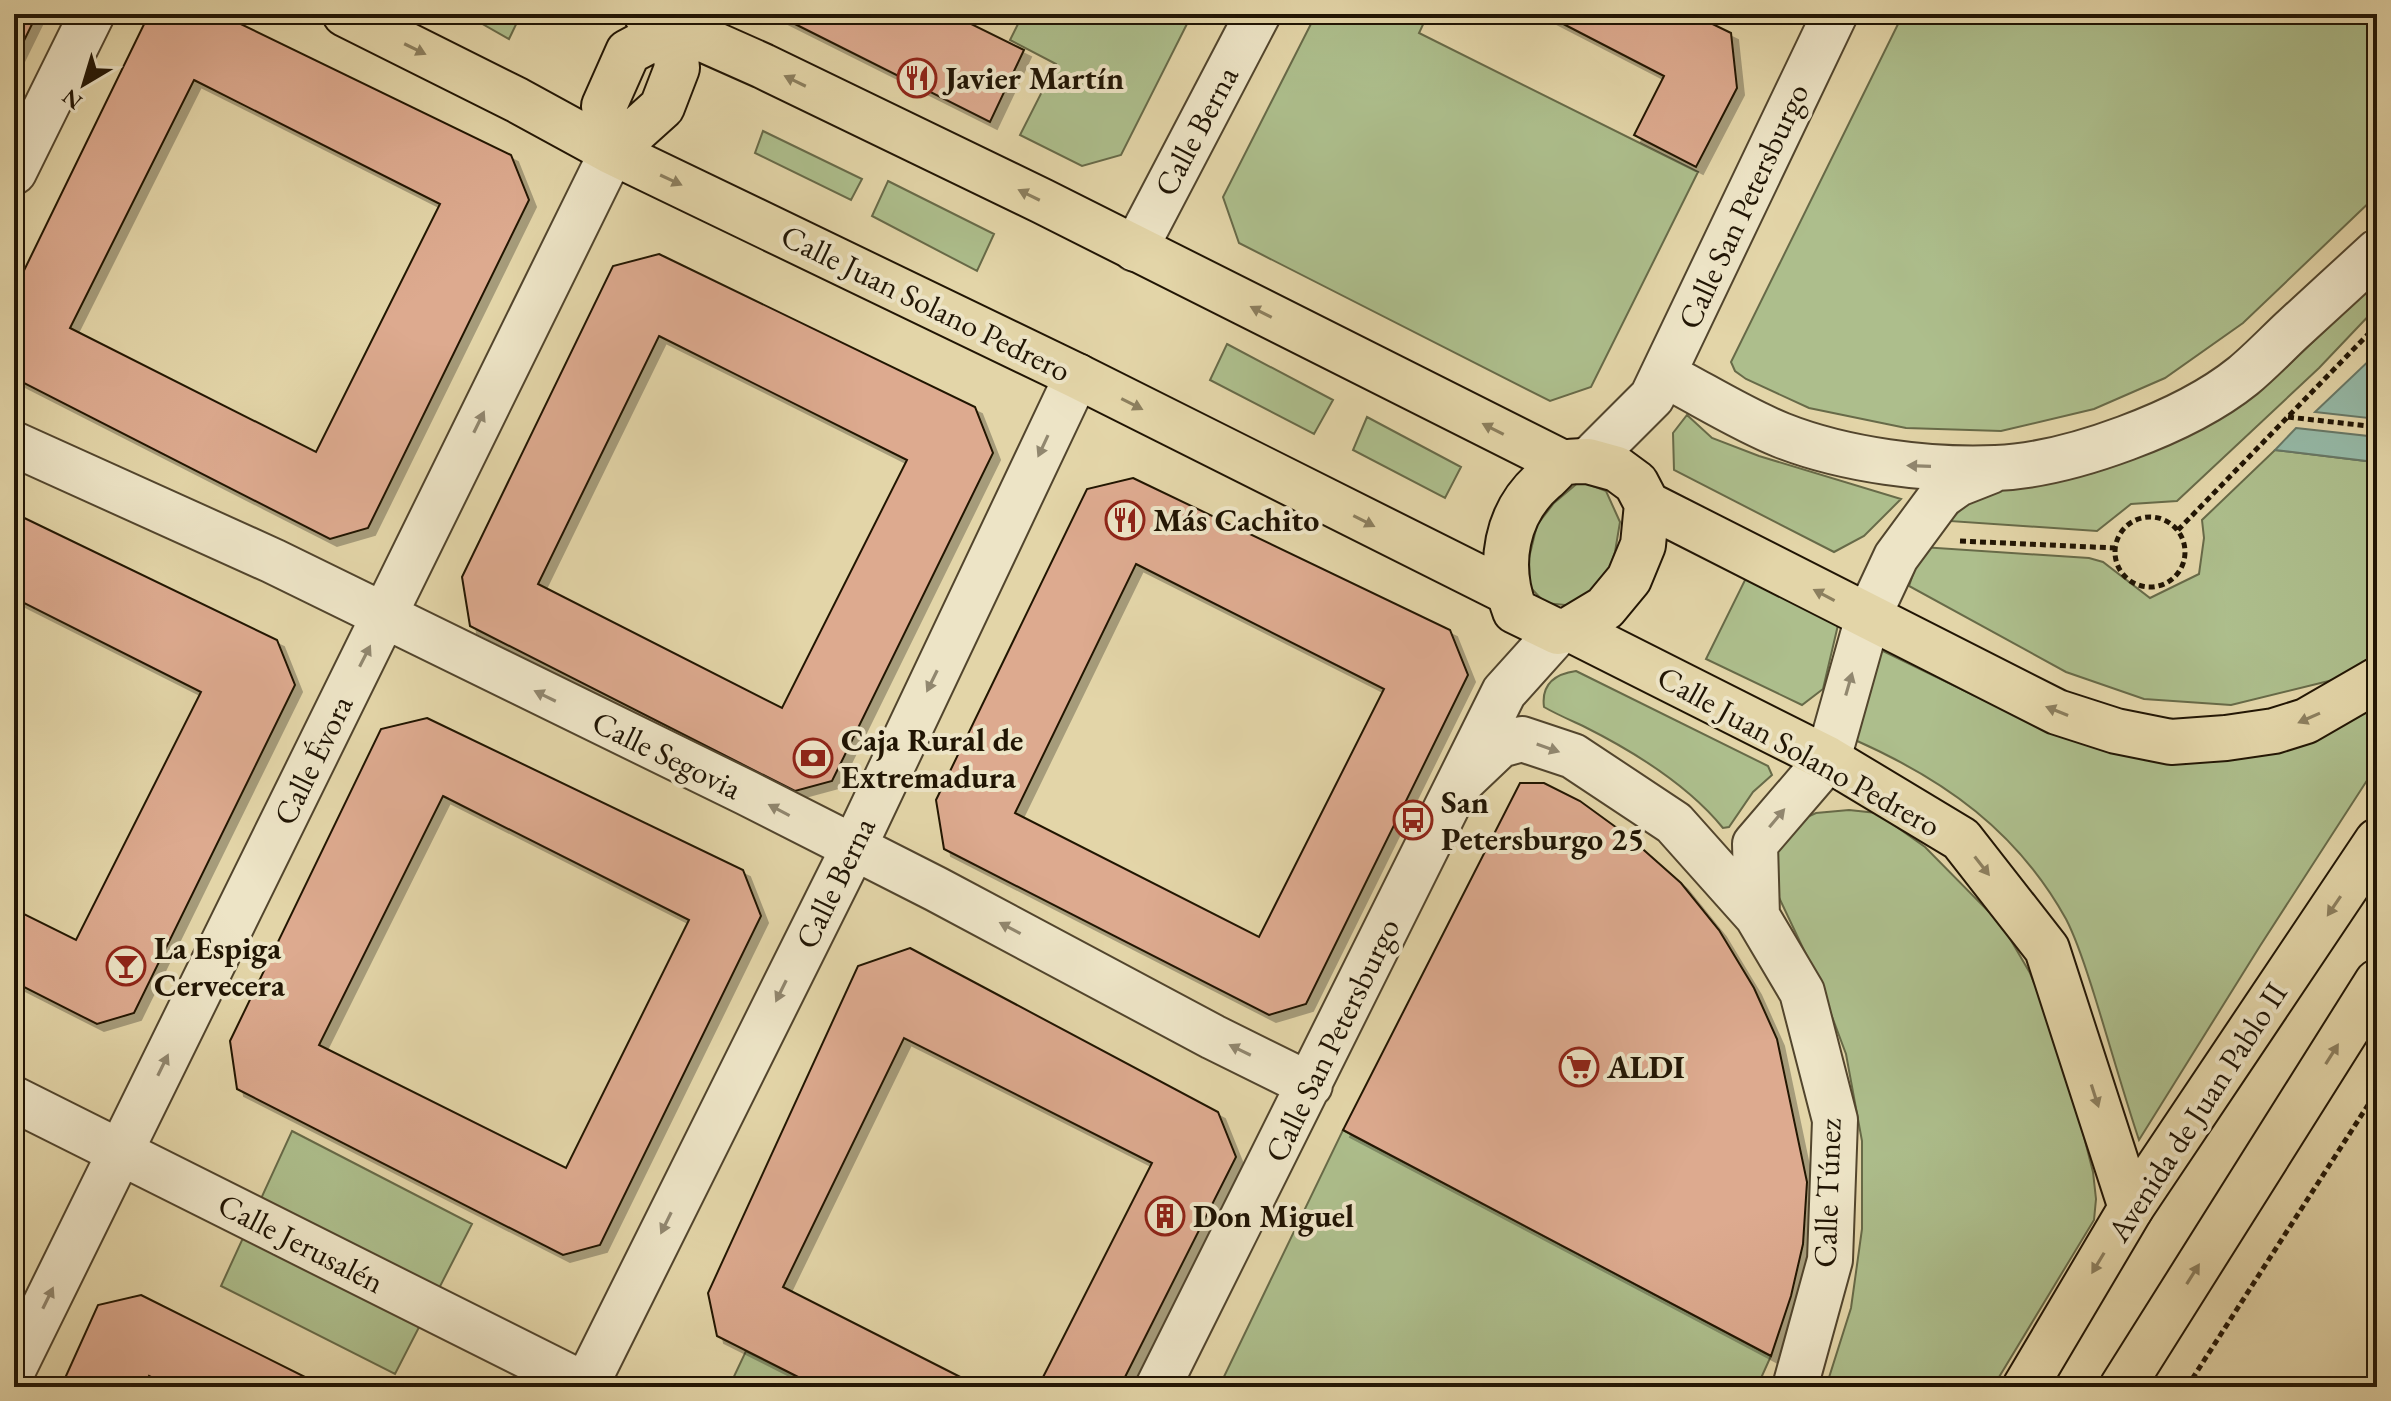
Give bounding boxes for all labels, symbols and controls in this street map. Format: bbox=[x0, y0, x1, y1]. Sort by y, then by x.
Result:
one-way arrow bbox=[403, 42, 426, 56]
north arrow bbox=[44, 44, 124, 124]
restaurant icon: Javier Martín bbox=[896, 57, 938, 99]
place label: Javier Martín bbox=[942, 57, 1124, 99]
street label: Calle Berna bbox=[1144, 59, 1248, 203]
one-way arrow bbox=[783, 74, 806, 88]
street label: Calle San Petersburgo bbox=[1668, 76, 1818, 336]
text: N bbox=[56, 82, 88, 116]
one-way arrow bbox=[660, 173, 683, 187]
one-way arrow bbox=[1017, 188, 1040, 201]
street label: Calle Juan Solano Pedrero bbox=[774, 215, 1078, 391]
one-way arrow bbox=[1249, 305, 1272, 319]
one-way arrow bbox=[1120, 397, 1143, 410]
one-way arrow bbox=[472, 411, 486, 434]
one-way arrow bbox=[1482, 422, 1505, 435]
one-way arrow bbox=[1037, 435, 1050, 458]
one-way arrow bbox=[1906, 460, 1931, 473]
restaurant icon: Más Cachito bbox=[1104, 499, 1146, 541]
place label: Más Cachito bbox=[1153, 499, 1319, 541]
one-way arrow bbox=[1352, 514, 1375, 528]
one-way arrow bbox=[1813, 588, 1836, 601]
one-way arrow bbox=[358, 645, 372, 668]
street label: Calle Juan Solano Pedrero bbox=[1650, 656, 1948, 846]
one-way arrow bbox=[925, 669, 939, 693]
one-way arrow bbox=[1843, 671, 1856, 695]
street label: Calle Évora bbox=[264, 688, 363, 832]
one-way arrow bbox=[534, 689, 557, 703]
street label: Calle Segovia bbox=[585, 701, 749, 809]
one-way arrow bbox=[2045, 704, 2069, 717]
one-way arrow bbox=[2298, 712, 2321, 725]
place label: Caja Rural de Extremadura bbox=[841, 719, 1023, 798]
bank icon: Caja Rural de Extremadura bbox=[792, 737, 834, 779]
one-way arrow bbox=[1537, 742, 1561, 754]
place label: San Petersburgo 25 bbox=[1441, 781, 1644, 860]
bus stop icon: San Petersburgo 25 bbox=[1392, 799, 1434, 841]
one-way arrow bbox=[767, 803, 790, 816]
one-way arrow bbox=[1768, 808, 1785, 828]
street label: Calle Berna bbox=[785, 810, 885, 956]
one-way arrow bbox=[1974, 856, 1990, 876]
one-way arrow bbox=[2326, 896, 2341, 917]
street label: Calle San Petersburgo bbox=[1255, 911, 1409, 1169]
one-way arrow bbox=[999, 922, 1021, 936]
place label: La Espiga Cervecera bbox=[154, 927, 286, 1006]
bar icon: La Espiga Cervecera bbox=[105, 945, 147, 987]
street label: Avenida de Juan Pablo II bbox=[2097, 974, 2297, 1251]
one-way arrow bbox=[775, 979, 788, 1002]
one-way arrow bbox=[2325, 1043, 2340, 1064]
one-way arrow bbox=[1228, 1044, 1251, 1057]
supermarket icon: ALDI bbox=[1558, 1046, 1600, 1088]
place label: ALDI bbox=[1606, 1046, 1685, 1088]
one-way arrow bbox=[156, 1053, 170, 1076]
one-way arrow bbox=[2089, 1085, 2102, 1109]
street label: Calle Túnez bbox=[1803, 1118, 1851, 1268]
street label: Calle Jerusalén bbox=[211, 1183, 391, 1303]
building icon: Don Miguel bbox=[1144, 1195, 1186, 1237]
place label: Don Miguel bbox=[1193, 1195, 1354, 1237]
one-way arrow bbox=[659, 1212, 673, 1235]
one-way arrow bbox=[2091, 1252, 2105, 1275]
one-way arrow bbox=[2186, 1263, 2201, 1284]
one-way arrow bbox=[41, 1287, 55, 1310]

